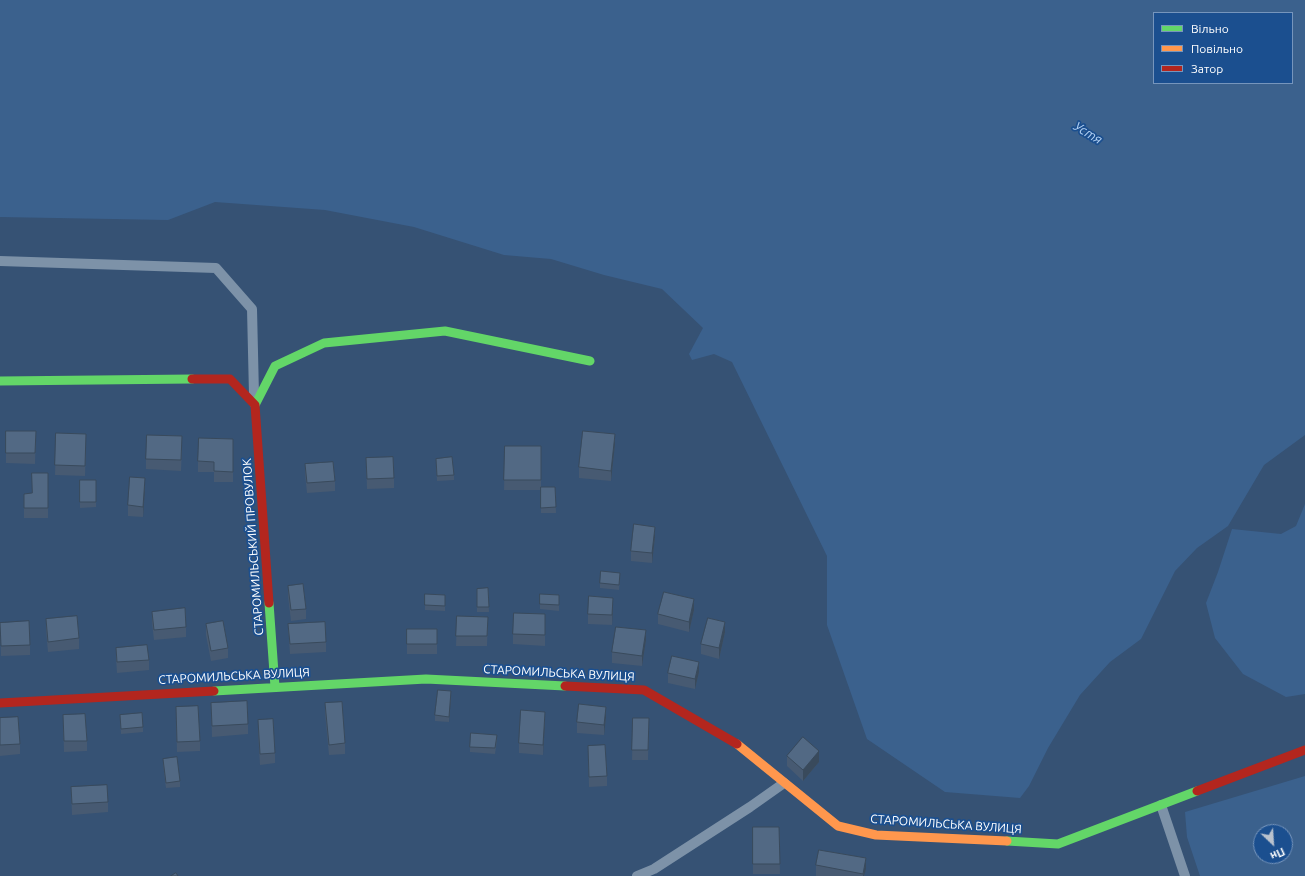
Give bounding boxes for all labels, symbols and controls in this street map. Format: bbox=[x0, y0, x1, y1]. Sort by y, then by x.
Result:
legend bbox=[1153, 12, 1293, 84]
text: Вільно bbox=[1191, 22, 1229, 35]
text: Повільно bbox=[1191, 42, 1243, 55]
text: Затор bbox=[1191, 62, 1223, 75]
water label: Устя bbox=[1071, 118, 1105, 148]
street label: СТАРОМИЛЬСЬКИЙ ПРОВУЛОК bbox=[240, 458, 266, 636]
street label: СТАРОМИЛЬСЬКА ВУЛИЦЯ bbox=[483, 662, 635, 684]
street label: СТАРОМИЛЬСЬКА ВУЛИЦЯ bbox=[158, 665, 310, 687]
street label: СТАРОМИЛЬСЬКА ВУЛИЦЯ bbox=[870, 812, 1022, 836]
north arrow bbox=[1253, 824, 1293, 864]
text: Пн bbox=[1269, 845, 1287, 862]

